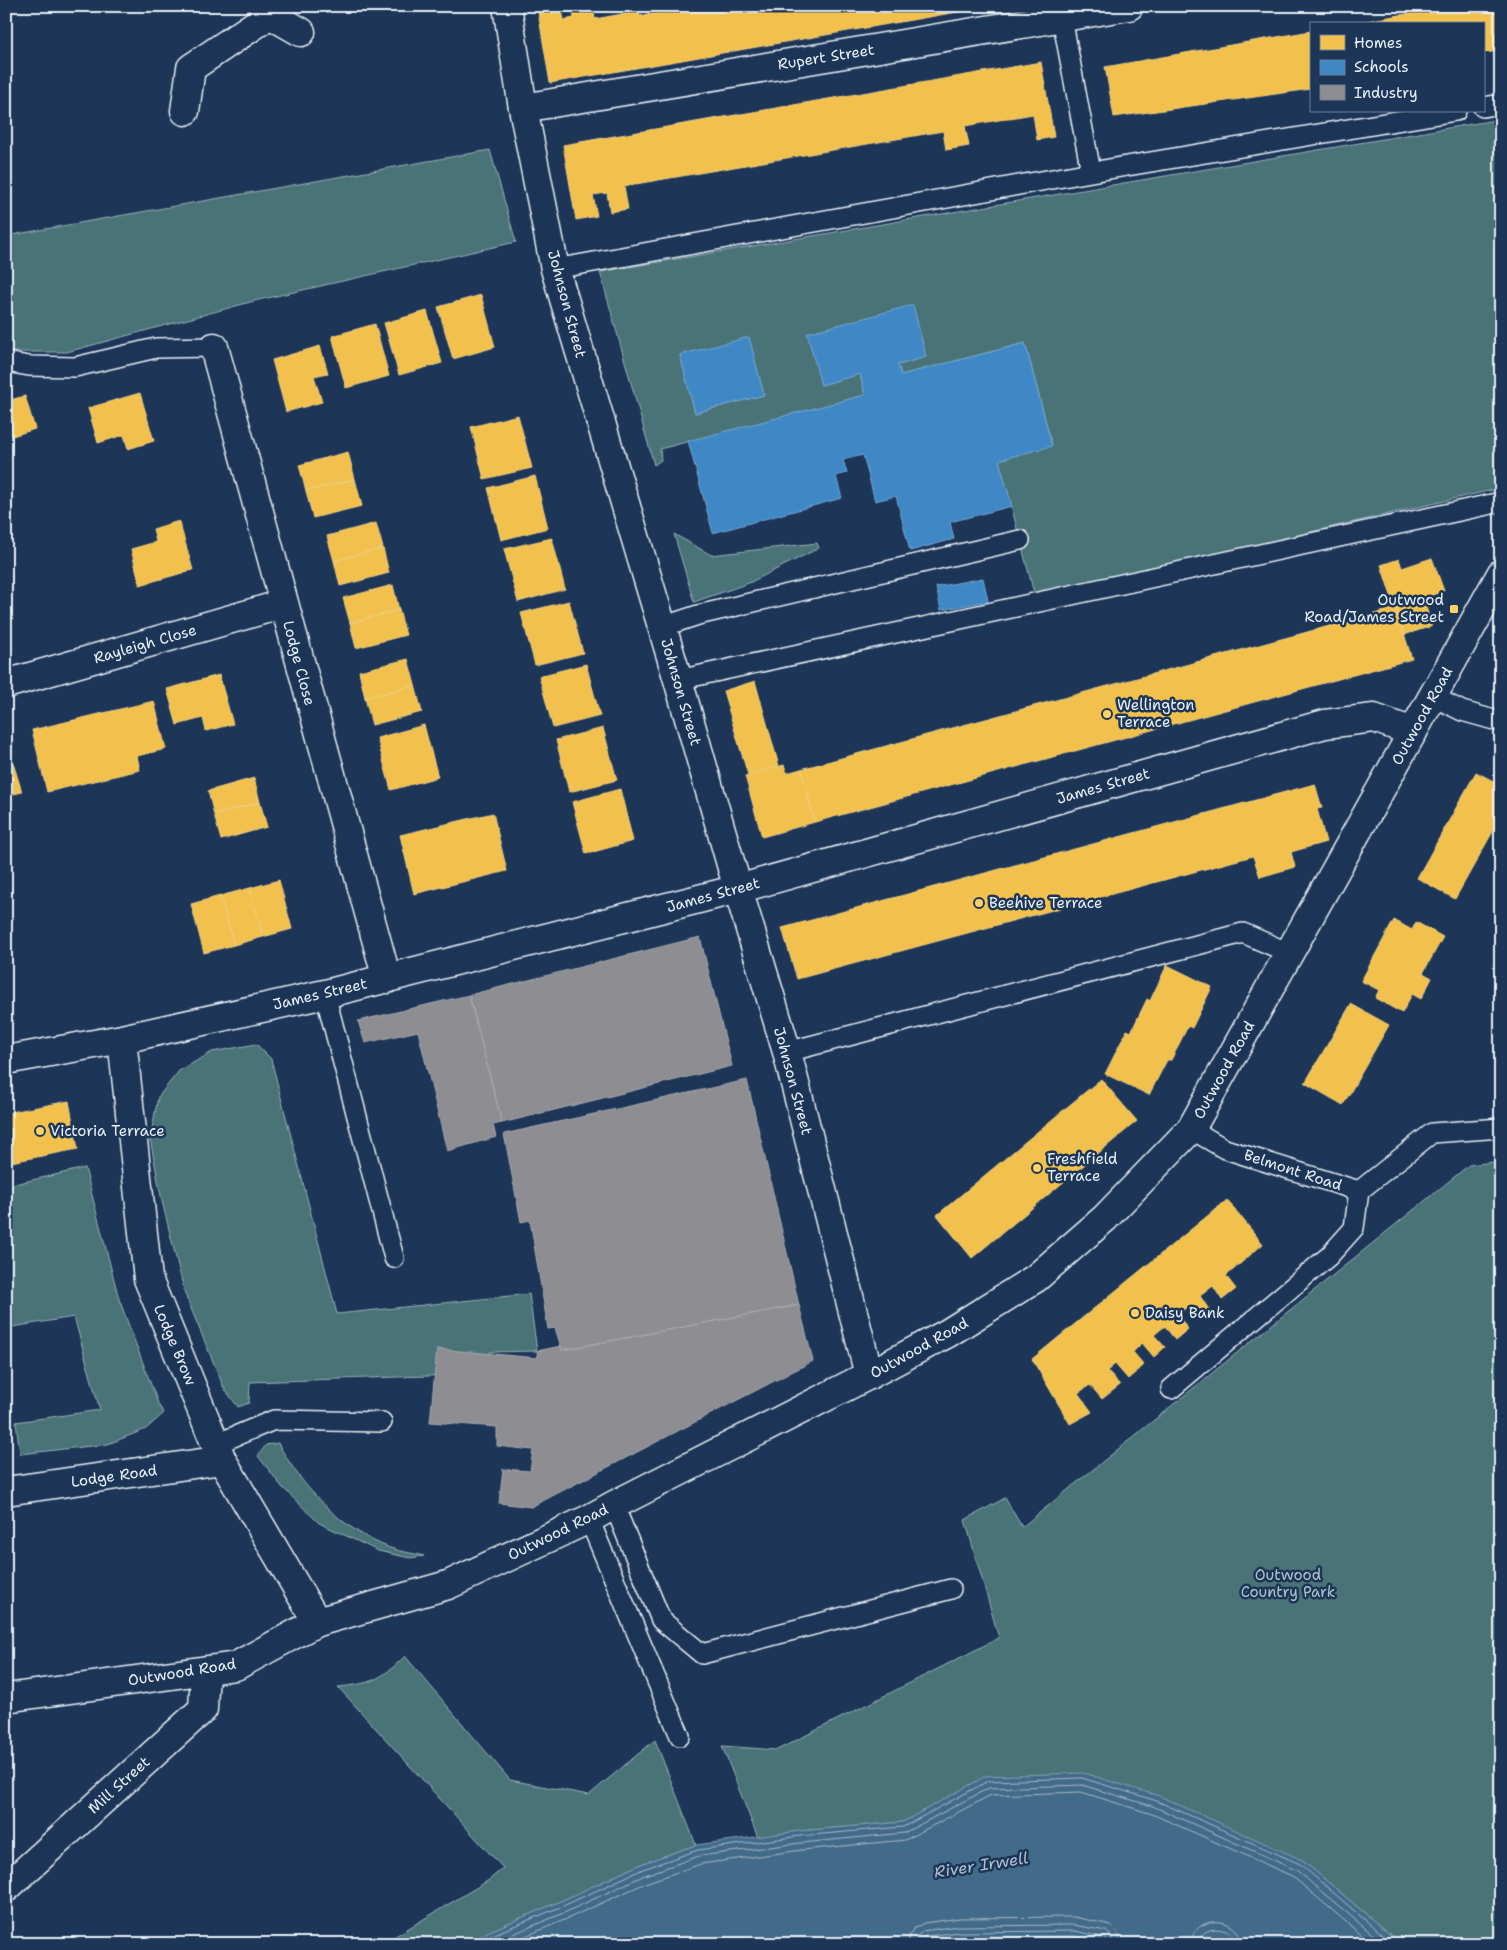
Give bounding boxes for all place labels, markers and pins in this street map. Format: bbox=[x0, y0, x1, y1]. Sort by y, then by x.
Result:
place label: Outwood Road/James Street bbox=[1304, 590, 1444, 627]
marker: Outwood Road/James Street bbox=[1448, 603, 1460, 615]
place label: Wellington Terrace bbox=[1117, 695, 1195, 732]
marker: Wellington Terrace bbox=[1101, 708, 1113, 720]
place label: Beehive Terrace bbox=[989, 893, 1103, 913]
marker: Beehive Terrace bbox=[973, 897, 985, 909]
place label: Victoria Terrace bbox=[50, 1121, 165, 1141]
marker: Victoria Terrace bbox=[34, 1125, 46, 1137]
place label: Freshfield Terrace bbox=[1047, 1149, 1118, 1186]
marker: Freshfield Terrace bbox=[1031, 1162, 1043, 1174]
place label: Daisy Bank bbox=[1145, 1303, 1225, 1323]
marker: Daisy Bank bbox=[1129, 1307, 1141, 1319]

